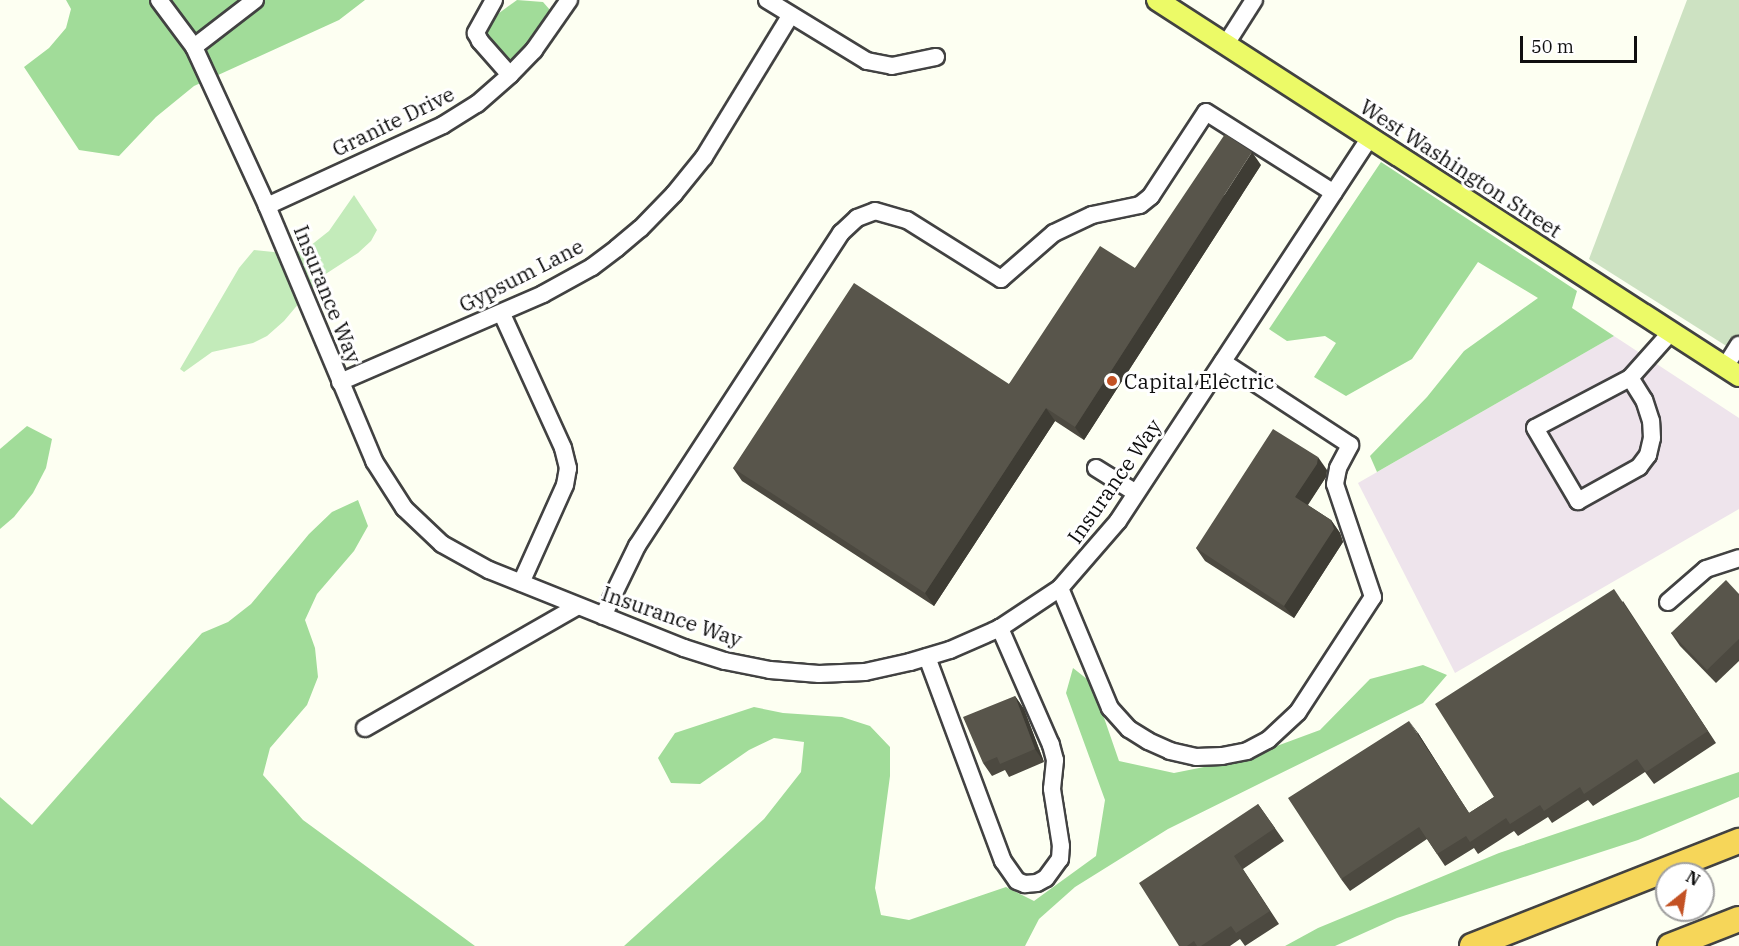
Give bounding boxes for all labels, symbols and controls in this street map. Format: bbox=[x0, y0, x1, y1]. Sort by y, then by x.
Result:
scale bar bbox=[1523, 24, 1640, 62]
text: 50 m bbox=[1531, 35, 1574, 58]
street label: Granite Drive bbox=[328, 81, 458, 161]
street label: West Washington Street bbox=[1356, 93, 1566, 243]
street label: Insurance Way bbox=[289, 221, 367, 367]
street label: Gypsum Lane bbox=[455, 233, 587, 317]
place label: Capital Electric bbox=[1124, 368, 1274, 394]
marker: Capital Electric bbox=[1105, 374, 1119, 388]
street label: Insurance Way bbox=[1062, 414, 1166, 548]
street label: Insurance Way bbox=[599, 580, 745, 652]
north arrow bbox=[1655, 862, 1715, 922]
text: N bbox=[1683, 866, 1703, 890]

